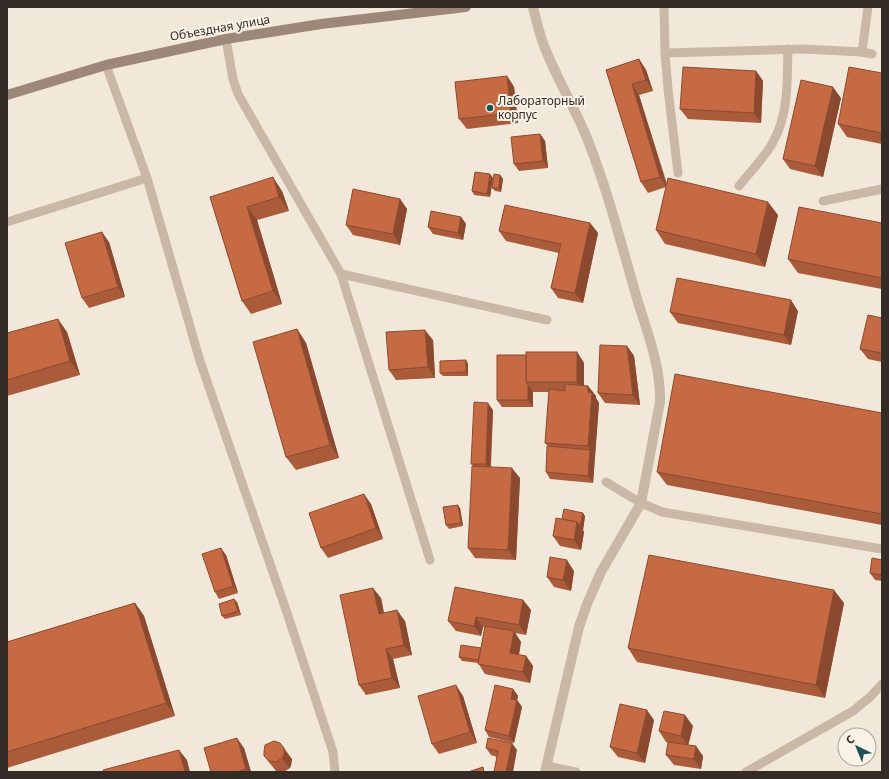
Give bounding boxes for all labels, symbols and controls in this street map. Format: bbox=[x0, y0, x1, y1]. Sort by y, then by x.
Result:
street label: Объездная улица bbox=[168, 10, 271, 45]
place label: Лабораторный корпус bbox=[498, 92, 585, 123]
marker: Лабораторный корпус bbox=[485, 103, 495, 113]
north arrow bbox=[837, 727, 877, 767]
text: С bbox=[842, 731, 858, 747]

